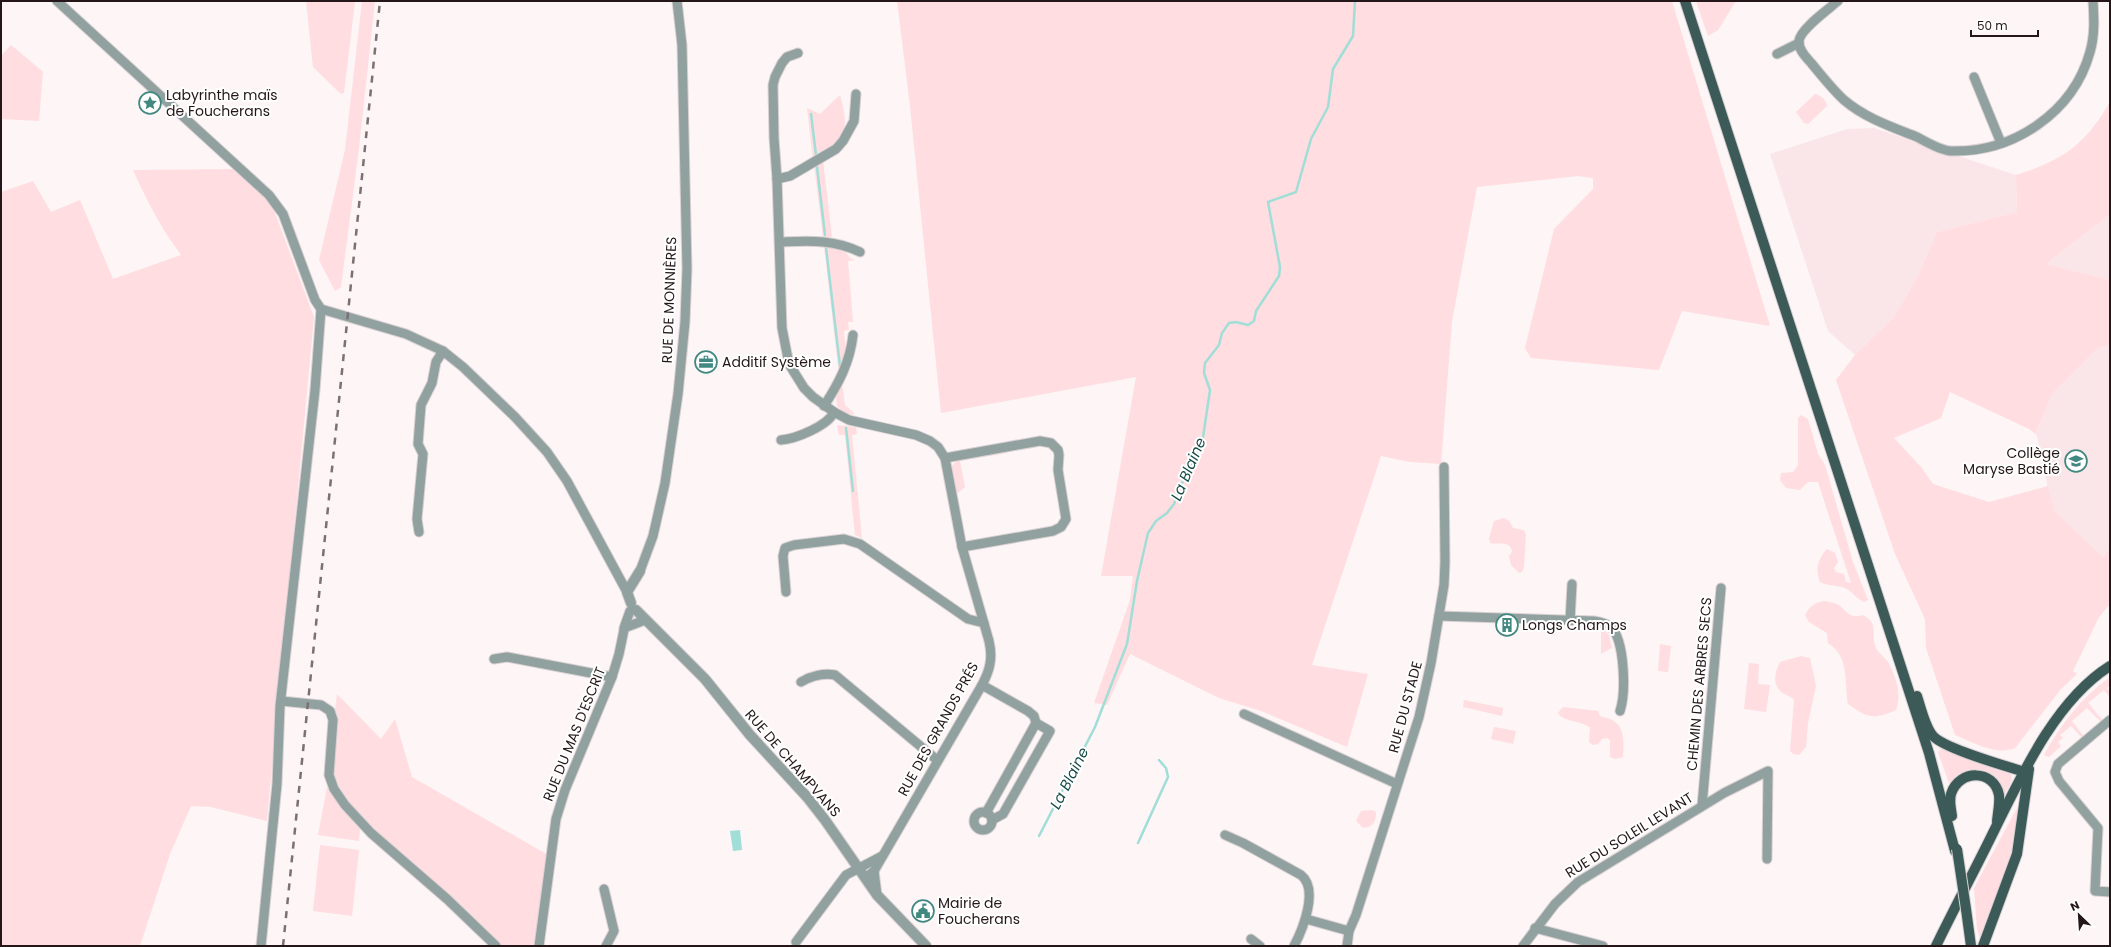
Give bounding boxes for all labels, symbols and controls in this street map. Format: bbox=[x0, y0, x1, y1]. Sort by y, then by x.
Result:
scale bar bbox=[1971, 12, 2038, 38]
text: 50 m bbox=[1977, 17, 2008, 34]
place label: Labyrinthe maïs de Foucherans bbox=[166, 85, 278, 121]
place icon: Labyrinthe maïs de Foucherans bbox=[137, 90, 163, 116]
street label: RUE DE MONNIÈRES bbox=[657, 236, 681, 364]
office icon: Additif Système bbox=[693, 349, 719, 375]
place label: Additif Système bbox=[722, 352, 831, 372]
water label: La Blaine bbox=[1165, 434, 1211, 504]
place label: Collège Maryse Bastié bbox=[1963, 443, 2060, 479]
school or university icon: Collège Maryse Bastié bbox=[2063, 448, 2089, 474]
street label: CHEMIN DES ARBRES SECS bbox=[1681, 596, 1717, 772]
building icon: Longs Champs bbox=[1494, 612, 1520, 638]
place label: Longs Champs bbox=[1522, 615, 1627, 635]
street label: RUE DES GRANDS PRÉS bbox=[893, 658, 983, 800]
street label: RUE DU STADE bbox=[1383, 659, 1427, 755]
street label: RUE DU MAS D'ESCRIT bbox=[538, 663, 610, 804]
street label: RUE DE CHAMPVANS bbox=[741, 705, 845, 821]
water label: La Blaine bbox=[1044, 744, 1094, 812]
street label: RUE DU SOLEIL LEVANT bbox=[1561, 787, 1697, 882]
place label: Mairie de Foucherans bbox=[938, 893, 1020, 929]
north arrow bbox=[2059, 895, 2099, 935]
text: N bbox=[2068, 897, 2082, 915]
public building icon: Mairie de Foucherans bbox=[910, 898, 936, 924]

